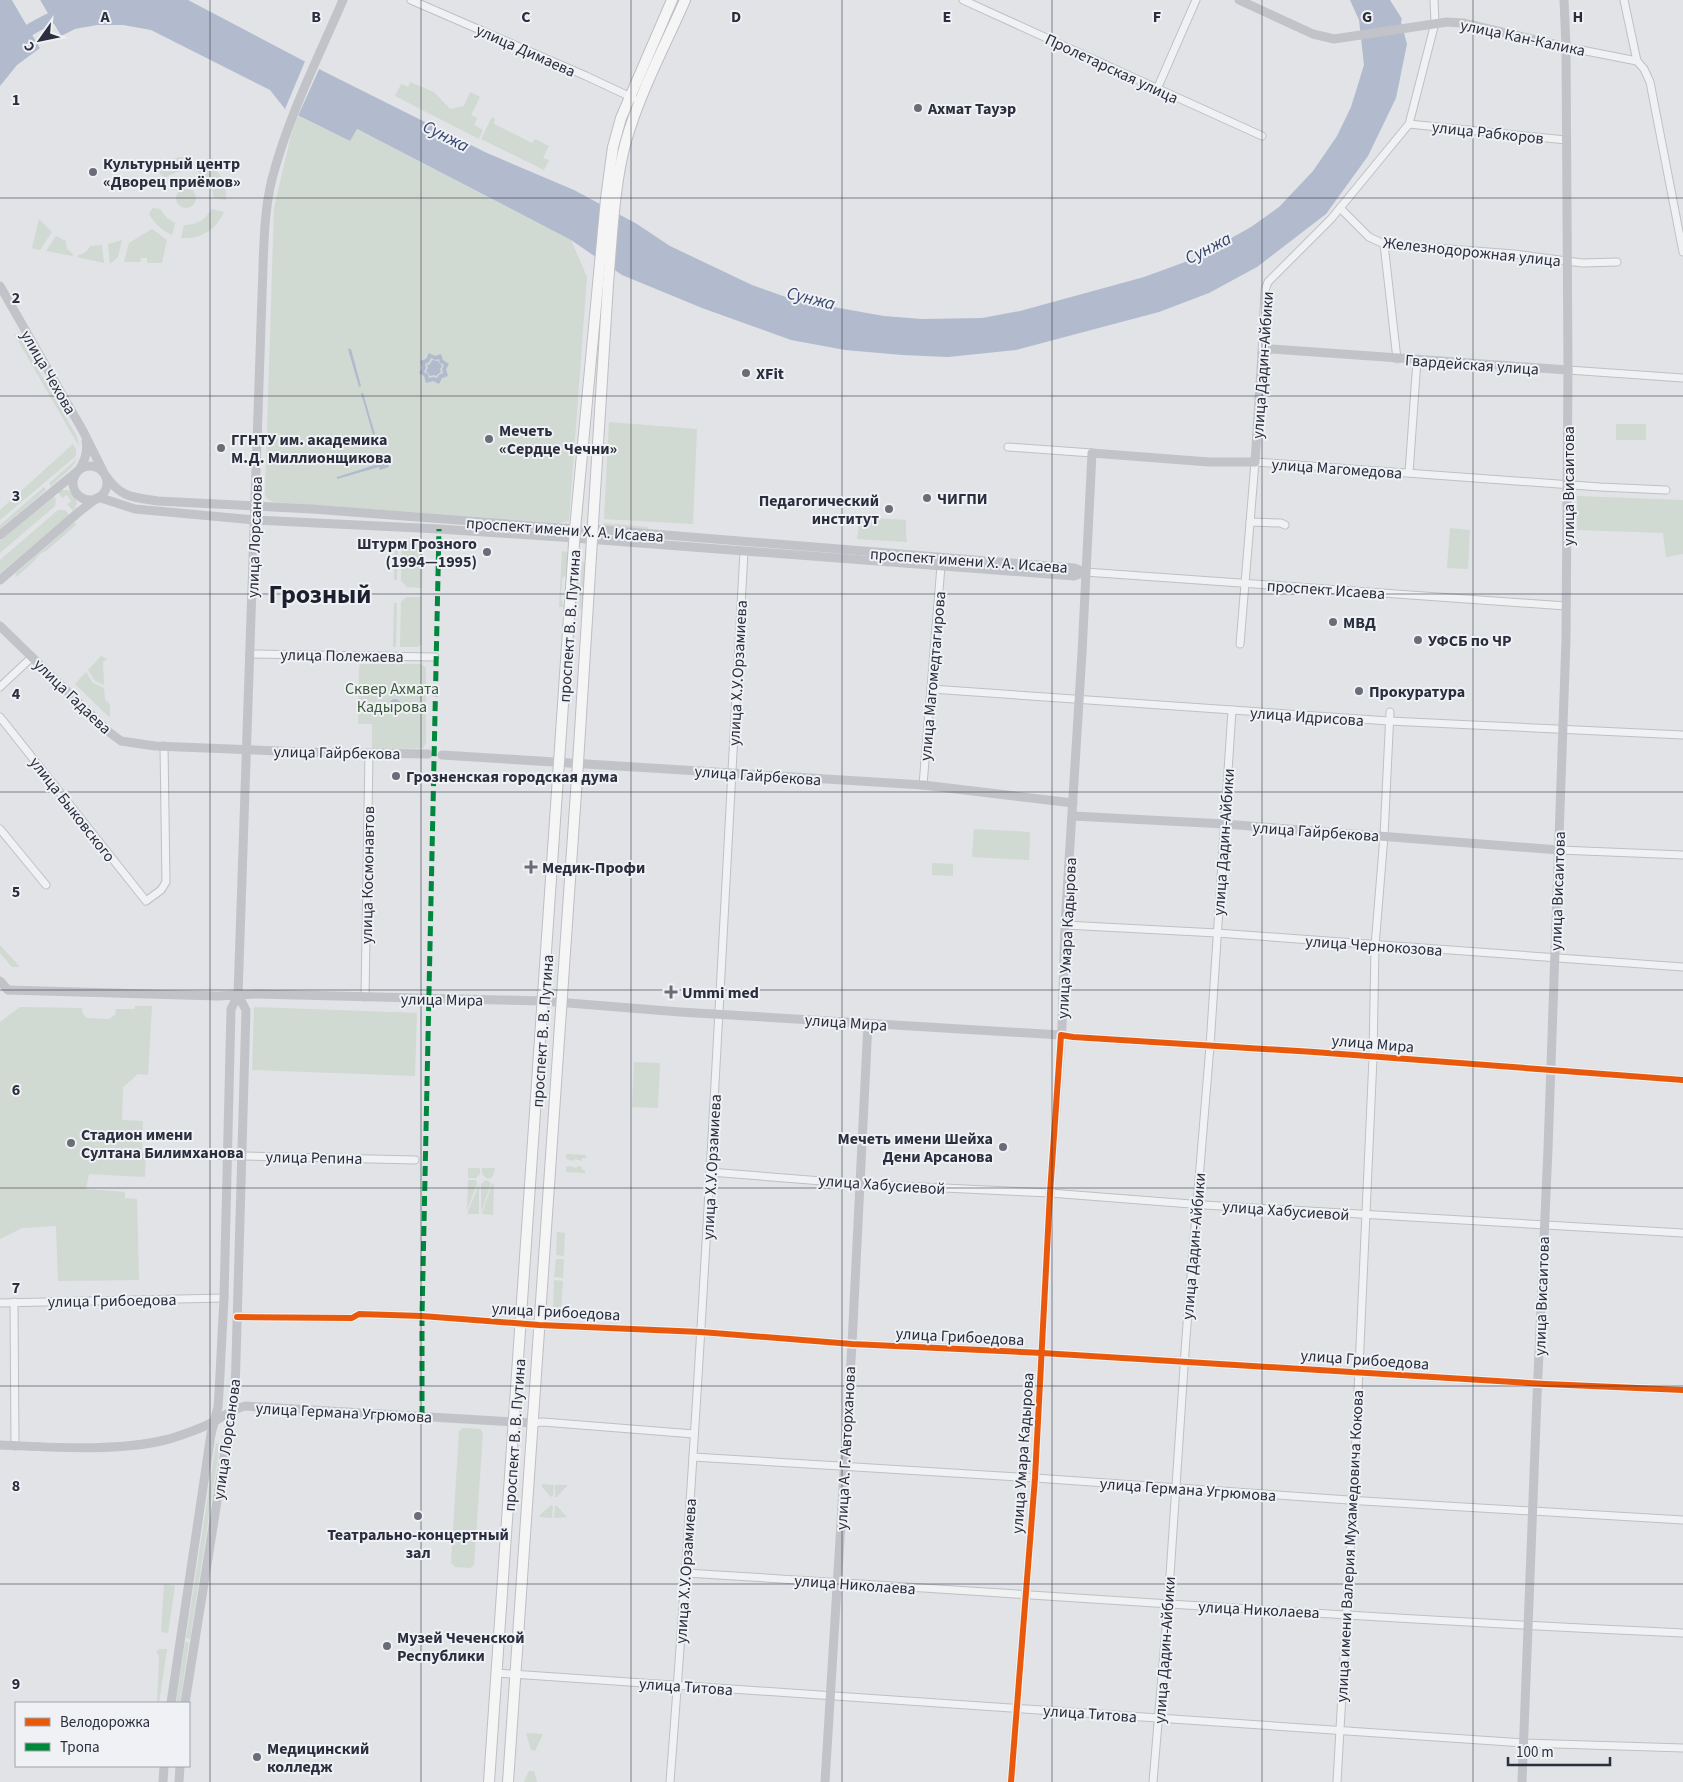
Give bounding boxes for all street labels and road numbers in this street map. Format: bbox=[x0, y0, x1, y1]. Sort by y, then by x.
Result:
street label: улица Кан-Калика bbox=[1458, 14, 1587, 62]
street label: улица Димаева bbox=[472, 19, 579, 83]
street label: Пролетарская улица bbox=[1041, 28, 1182, 109]
street label: улица Рабкоров bbox=[1431, 116, 1545, 150]
street label: Железнодорожная улица bbox=[1382, 232, 1562, 272]
street label: улица Дадин-Айбики bbox=[1247, 291, 1279, 439]
street label: улица Чехова bbox=[15, 326, 81, 419]
street label: Гвардейская улица bbox=[1404, 349, 1540, 381]
street label: улица Висаитова bbox=[1558, 426, 1580, 546]
street label: улица Магомедова bbox=[1271, 453, 1403, 485]
street label: улица Лорсанова bbox=[242, 476, 268, 598]
street label: проспект имени Х. А. Исаева bbox=[465, 512, 665, 548]
street label: проспект имени Х. А. Исаева bbox=[869, 543, 1069, 579]
street label: проспект В. В. Путина bbox=[554, 549, 586, 703]
street label: проспект Исаева bbox=[1266, 575, 1386, 605]
street label: улица Магомедтагирова bbox=[915, 590, 951, 762]
street label: улица Х.У.Орзамиева bbox=[723, 600, 753, 746]
street label: улица Полежаева bbox=[280, 644, 404, 668]
street label: улица Гадаева bbox=[29, 654, 116, 740]
street label: улица Идрисова bbox=[1249, 702, 1365, 732]
street label: улица Гайрбекова bbox=[273, 741, 401, 765]
street label: улица Быковского bbox=[24, 752, 120, 867]
street label: улица Гайрбекова bbox=[694, 761, 822, 791]
street label: улица Дадин-Айбики bbox=[1208, 768, 1240, 916]
street label: улица Космонавтов bbox=[356, 806, 380, 944]
street label: улица Гайрбекова bbox=[1252, 817, 1380, 847]
street label: улица Висаитова bbox=[1545, 831, 1571, 951]
street label: улица Умара Кадырова bbox=[1052, 857, 1082, 1019]
street label: улица Чернокозова bbox=[1305, 930, 1443, 962]
street label: проспект В. В. Путина bbox=[527, 954, 559, 1108]
street label: улица Мира bbox=[401, 988, 483, 1012]
street label: улица Мира bbox=[804, 1009, 888, 1037]
street label: улица Мира bbox=[1331, 1029, 1415, 1059]
street label: улица Х.У.Орзамиева bbox=[697, 1094, 727, 1240]
street label: улица Репина bbox=[265, 1146, 363, 1170]
street label: улица Хабусиевой bbox=[818, 1170, 946, 1200]
street label: улица Дадин-Айбики bbox=[1177, 1172, 1211, 1321]
street label: улица Хабусиевой bbox=[1222, 1196, 1350, 1226]
street label: улица Висаитова bbox=[1529, 1236, 1555, 1356]
street label: улица Грибоедова bbox=[47, 1289, 177, 1313]
street label: улица Грибоедова bbox=[491, 1298, 621, 1326]
street label: улица Грибоедова bbox=[895, 1323, 1025, 1351]
street label: улица Грибоедова bbox=[1300, 1345, 1430, 1375]
street label: проспект В. В. Путина bbox=[499, 1358, 531, 1512]
street label: улица А. Г. Авторханова bbox=[831, 1366, 861, 1530]
street label: улица Умара Кадырова bbox=[1006, 1372, 1040, 1534]
street label: улица Лорсанова bbox=[208, 1377, 246, 1501]
street label: улица имени Валерия Мухамедовича Кокова bbox=[1331, 1389, 1369, 1703]
street label: улица Германа Угрюмова bbox=[255, 1397, 433, 1429]
street label: улица Германа Угрюмова bbox=[1099, 1473, 1277, 1507]
street label: улица Х.У.Орзамиева bbox=[670, 1498, 702, 1645]
street label: улица Николаева bbox=[793, 1570, 916, 1600]
street label: улица Дадин-Айбики bbox=[1149, 1576, 1181, 1724]
street label: улица Николаева bbox=[1198, 1596, 1320, 1624]
street label: улица Титова bbox=[638, 1673, 734, 1701]
street label: улица Титова bbox=[1042, 1700, 1138, 1728]

